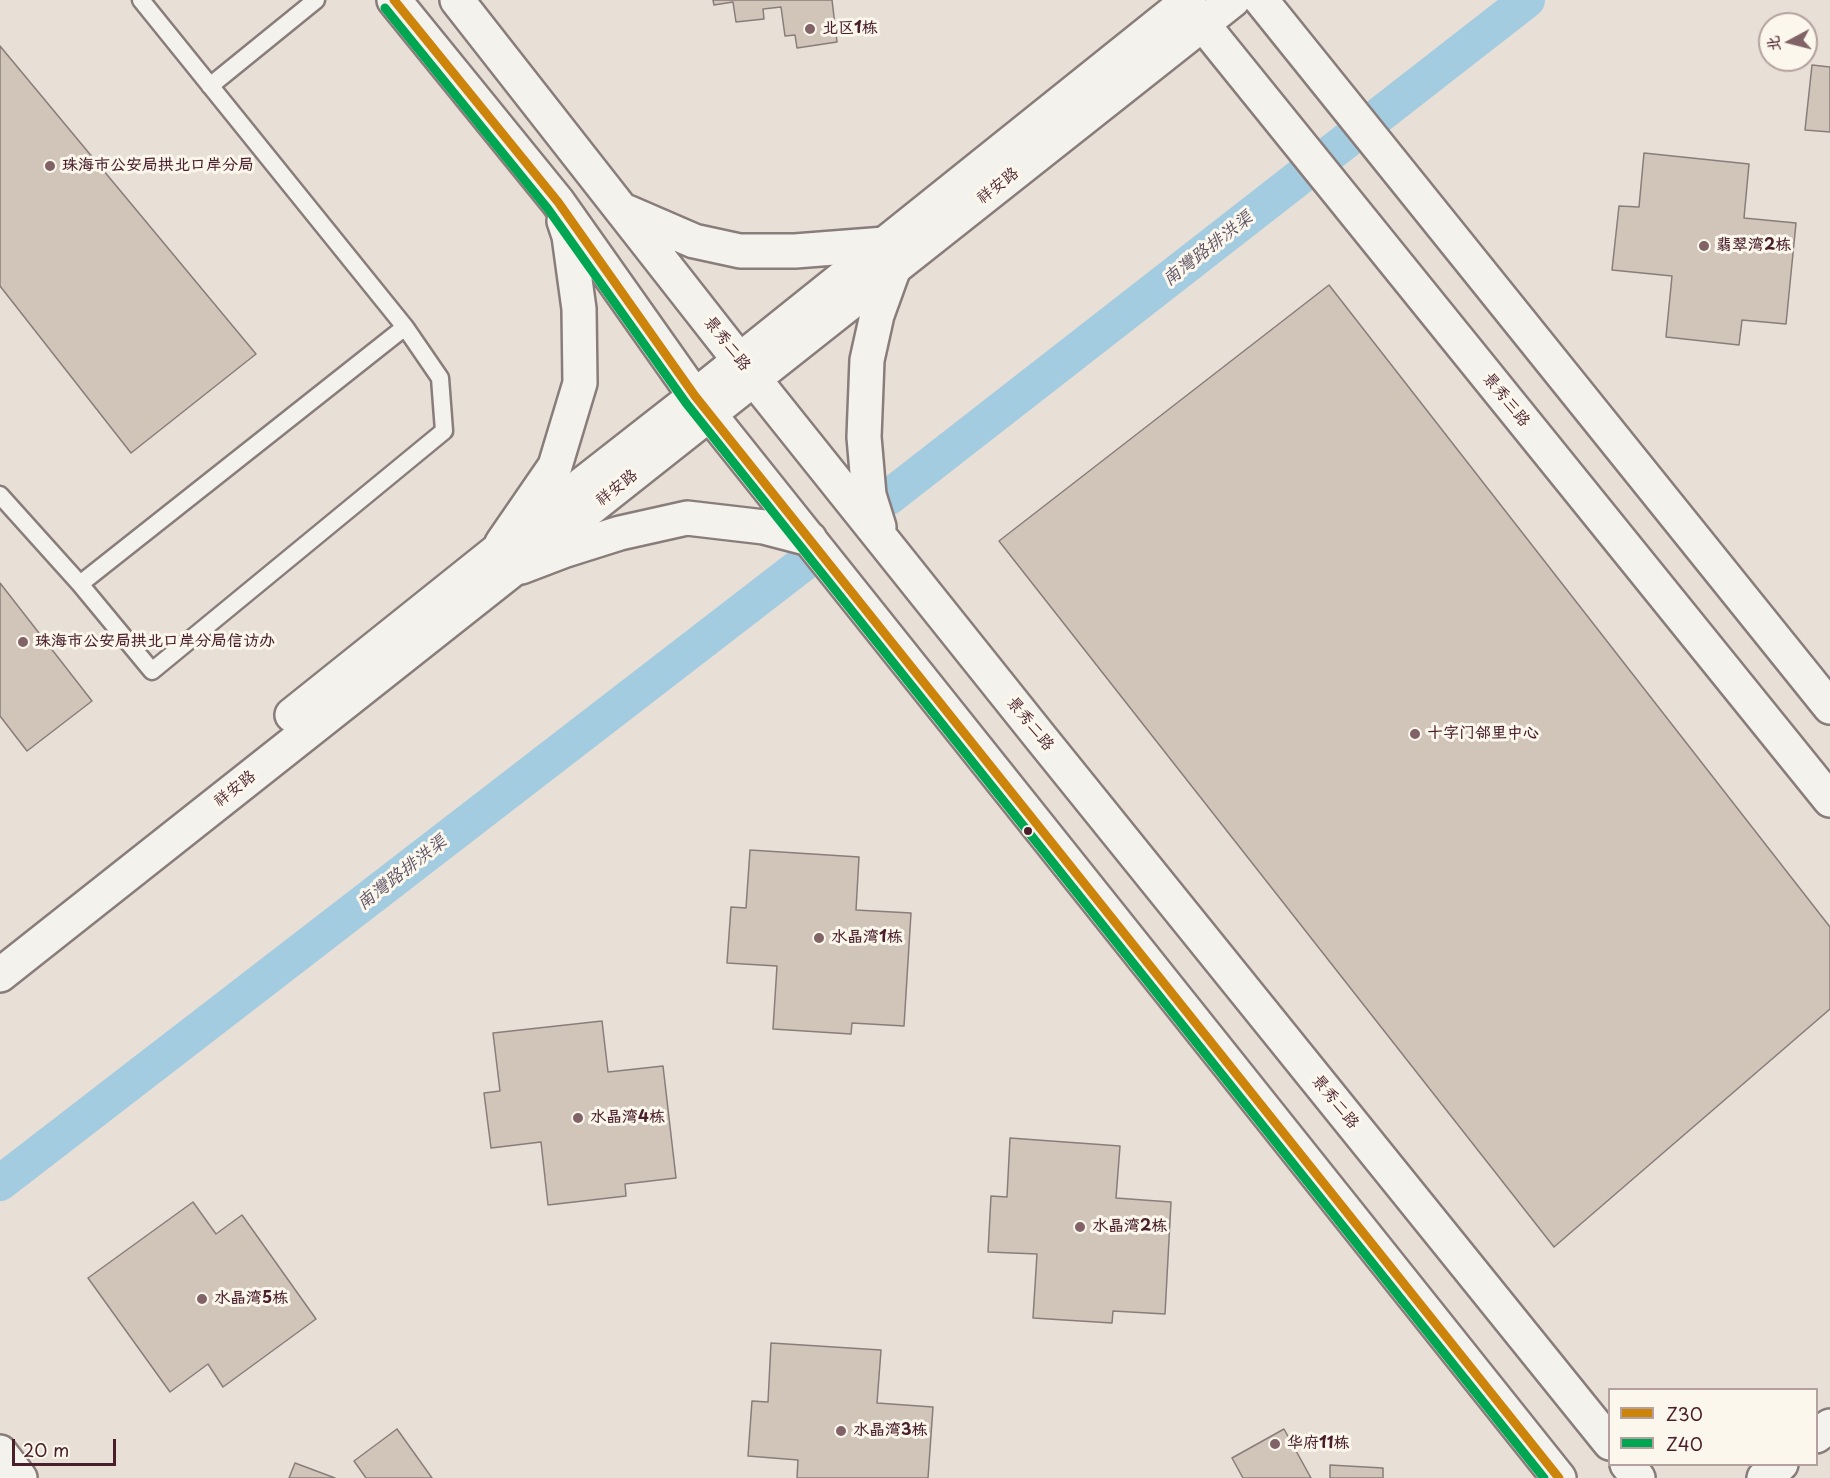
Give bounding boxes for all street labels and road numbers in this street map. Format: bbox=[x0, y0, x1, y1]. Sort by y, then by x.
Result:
street label: 祥安路 bbox=[973, 164, 1023, 208]
street label: 景秀二路 bbox=[700, 313, 754, 375]
street label: 景秀三路 bbox=[1478, 369, 1534, 431]
street label: 祥安路 bbox=[592, 466, 642, 510]
street label: 景秀二路 bbox=[1002, 693, 1058, 755]
street label: 祥安路 bbox=[210, 767, 260, 811]
street label: 景秀二路 bbox=[1307, 1071, 1363, 1133]

